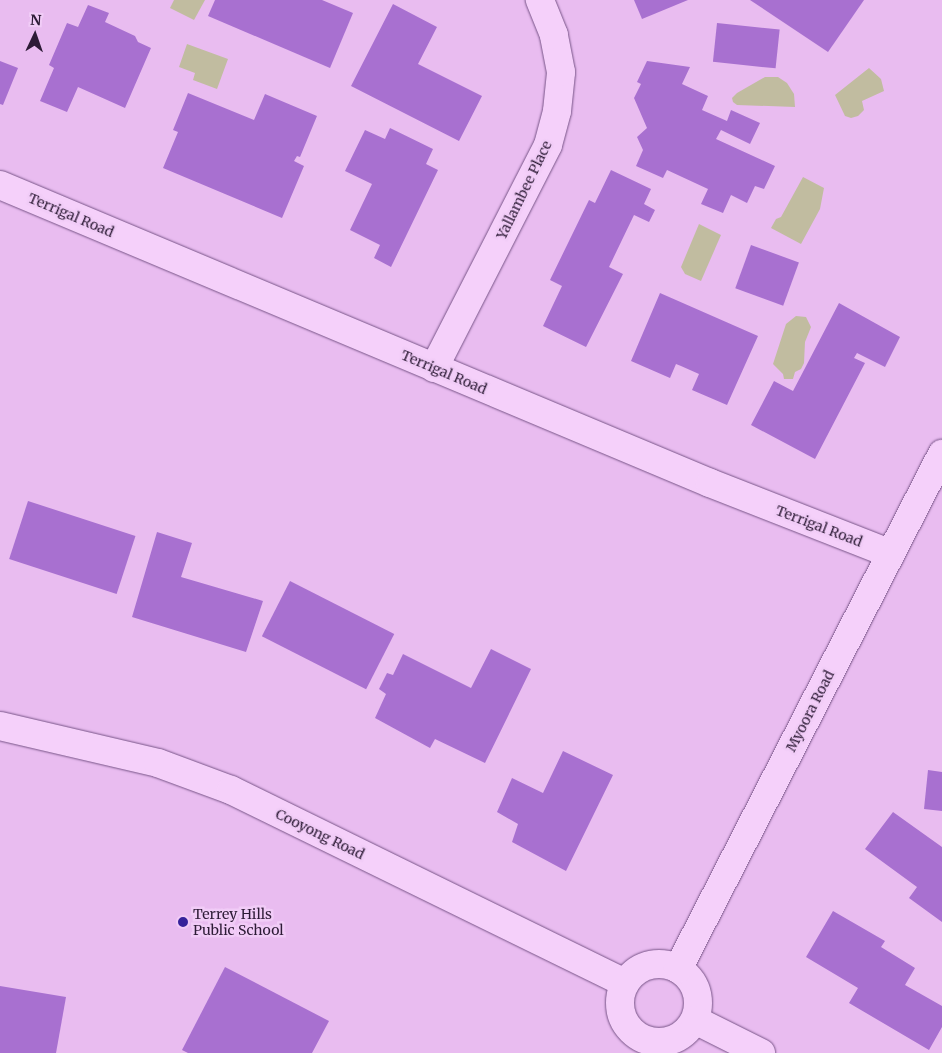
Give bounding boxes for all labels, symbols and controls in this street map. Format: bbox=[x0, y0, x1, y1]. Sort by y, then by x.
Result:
north arrow bbox=[10, 10, 60, 60]
text: N bbox=[30, 11, 42, 29]
street label: Yallambee Place bbox=[493, 138, 555, 242]
street label: Terrigal Road bbox=[26, 189, 116, 241]
street label: Terrigal Road bbox=[399, 346, 489, 398]
street label: Terrigal Road bbox=[773, 502, 865, 550]
street label: Myoora Road bbox=[782, 668, 838, 754]
street label: Cooyong Road bbox=[273, 805, 367, 863]
place label: Terrey Hills Public School bbox=[193, 906, 284, 939]
marker: Terrey Hills Public School bbox=[177, 916, 189, 928]

